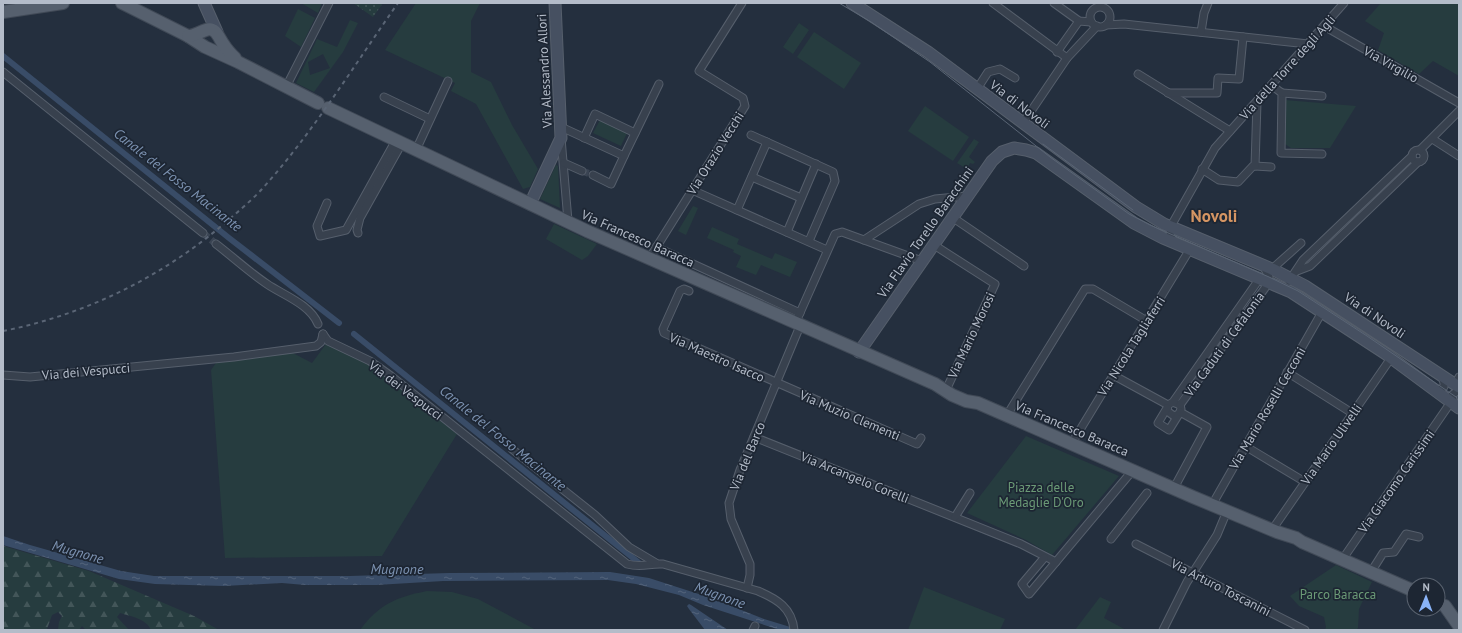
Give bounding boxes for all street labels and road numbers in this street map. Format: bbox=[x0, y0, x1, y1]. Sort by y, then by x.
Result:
street label: Via della Torre degli Agli bbox=[1235, 11, 1339, 124]
street label: Via Alessandro Allori bbox=[533, 13, 556, 130]
street label: Via Virgilio bbox=[1359, 42, 1421, 87]
street label: Via di Novoli bbox=[986, 76, 1053, 132]
street label: Via Orazio Vecchi bbox=[683, 108, 748, 199]
street label: Via Flavio Torello Baracchini bbox=[873, 163, 977, 302]
street label: Via Francesco Baracca bbox=[578, 205, 697, 271]
street label: Via Caduti di Cefalonia bbox=[1180, 288, 1268, 401]
street label: Via di Novoli bbox=[1340, 288, 1409, 342]
street label: Via Mario Morosi bbox=[944, 289, 999, 382]
street label: Via Nicola Tagliaferri bbox=[1093, 293, 1169, 400]
street label: Via Maestro Isacco bbox=[666, 328, 767, 386]
street label: Via Mario Roselli Cecconi bbox=[1225, 344, 1309, 473]
street label: Via dei Vespucci bbox=[364, 356, 446, 424]
street label: Via dei Vespucci bbox=[40, 359, 131, 384]
street label: Via Muzio Clementi bbox=[796, 386, 903, 444]
street label: Via Francesco Baracca bbox=[1011, 396, 1131, 460]
street label: Via Mario Ulivelli bbox=[1297, 400, 1366, 489]
street label: Via del Barco bbox=[726, 419, 769, 494]
street label: Via Giacomo Carissimi bbox=[1354, 426, 1438, 537]
street label: Via Arcangelo Corelli bbox=[797, 448, 912, 507]
street label: Via Arturo Toscanini bbox=[1167, 554, 1274, 620]

